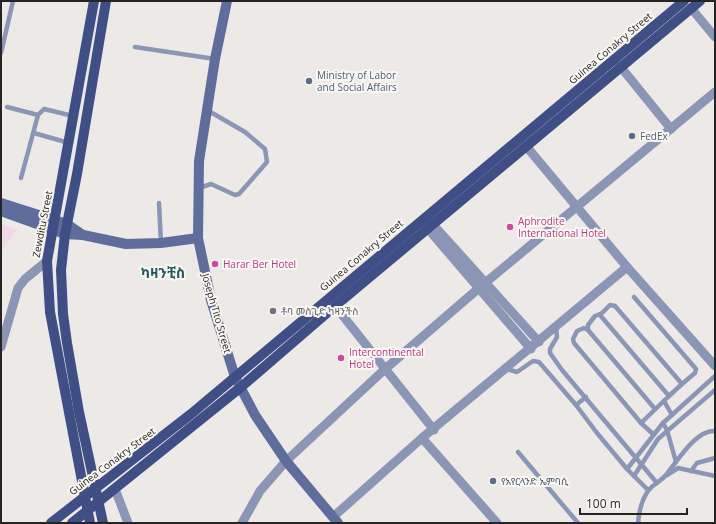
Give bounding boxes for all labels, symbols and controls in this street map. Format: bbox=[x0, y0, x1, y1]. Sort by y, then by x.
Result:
street label: Guinea Conakry Street bbox=[565, 9, 655, 87]
place label: Ministry of Labor and Social Affairs bbox=[317, 68, 397, 94]
marker: Ministry of Labor and Social Affairs bbox=[304, 76, 314, 86]
place label: FedEx bbox=[640, 129, 668, 143]
marker: FedEx bbox=[627, 131, 637, 141]
street label: Zewditu Street bbox=[29, 189, 55, 259]
place label: Aphrodite International Hotel bbox=[518, 214, 606, 240]
street label: Guinea Conakry Street bbox=[316, 216, 406, 294]
marker: Aphrodite International Hotel bbox=[505, 222, 515, 232]
place label: Harar Ber Hotel bbox=[223, 257, 296, 271]
marker: Harar Ber Hotel bbox=[210, 259, 220, 269]
district label: ካዛንቺስ bbox=[141, 263, 185, 282]
street label: Joseph Tito Street bbox=[199, 271, 235, 355]
place label: ቶባ መስጊድ ካዛንችስ bbox=[281, 304, 358, 318]
marker: ቶባ መስጊድ ካዛንችስ bbox=[268, 306, 278, 316]
place label: Intercontinental Hotel bbox=[349, 345, 424, 371]
marker: Intercontinental Hotel bbox=[336, 353, 346, 363]
street label: Guinea Conakry Street bbox=[66, 424, 158, 498]
place label: የአየርላንድ ኤምባሲ bbox=[501, 474, 569, 488]
marker: የአየርላንድ ኤምባሲ bbox=[488, 476, 498, 486]
scale bar bbox=[580, 490, 687, 516]
text: 100 m bbox=[586, 495, 621, 512]

